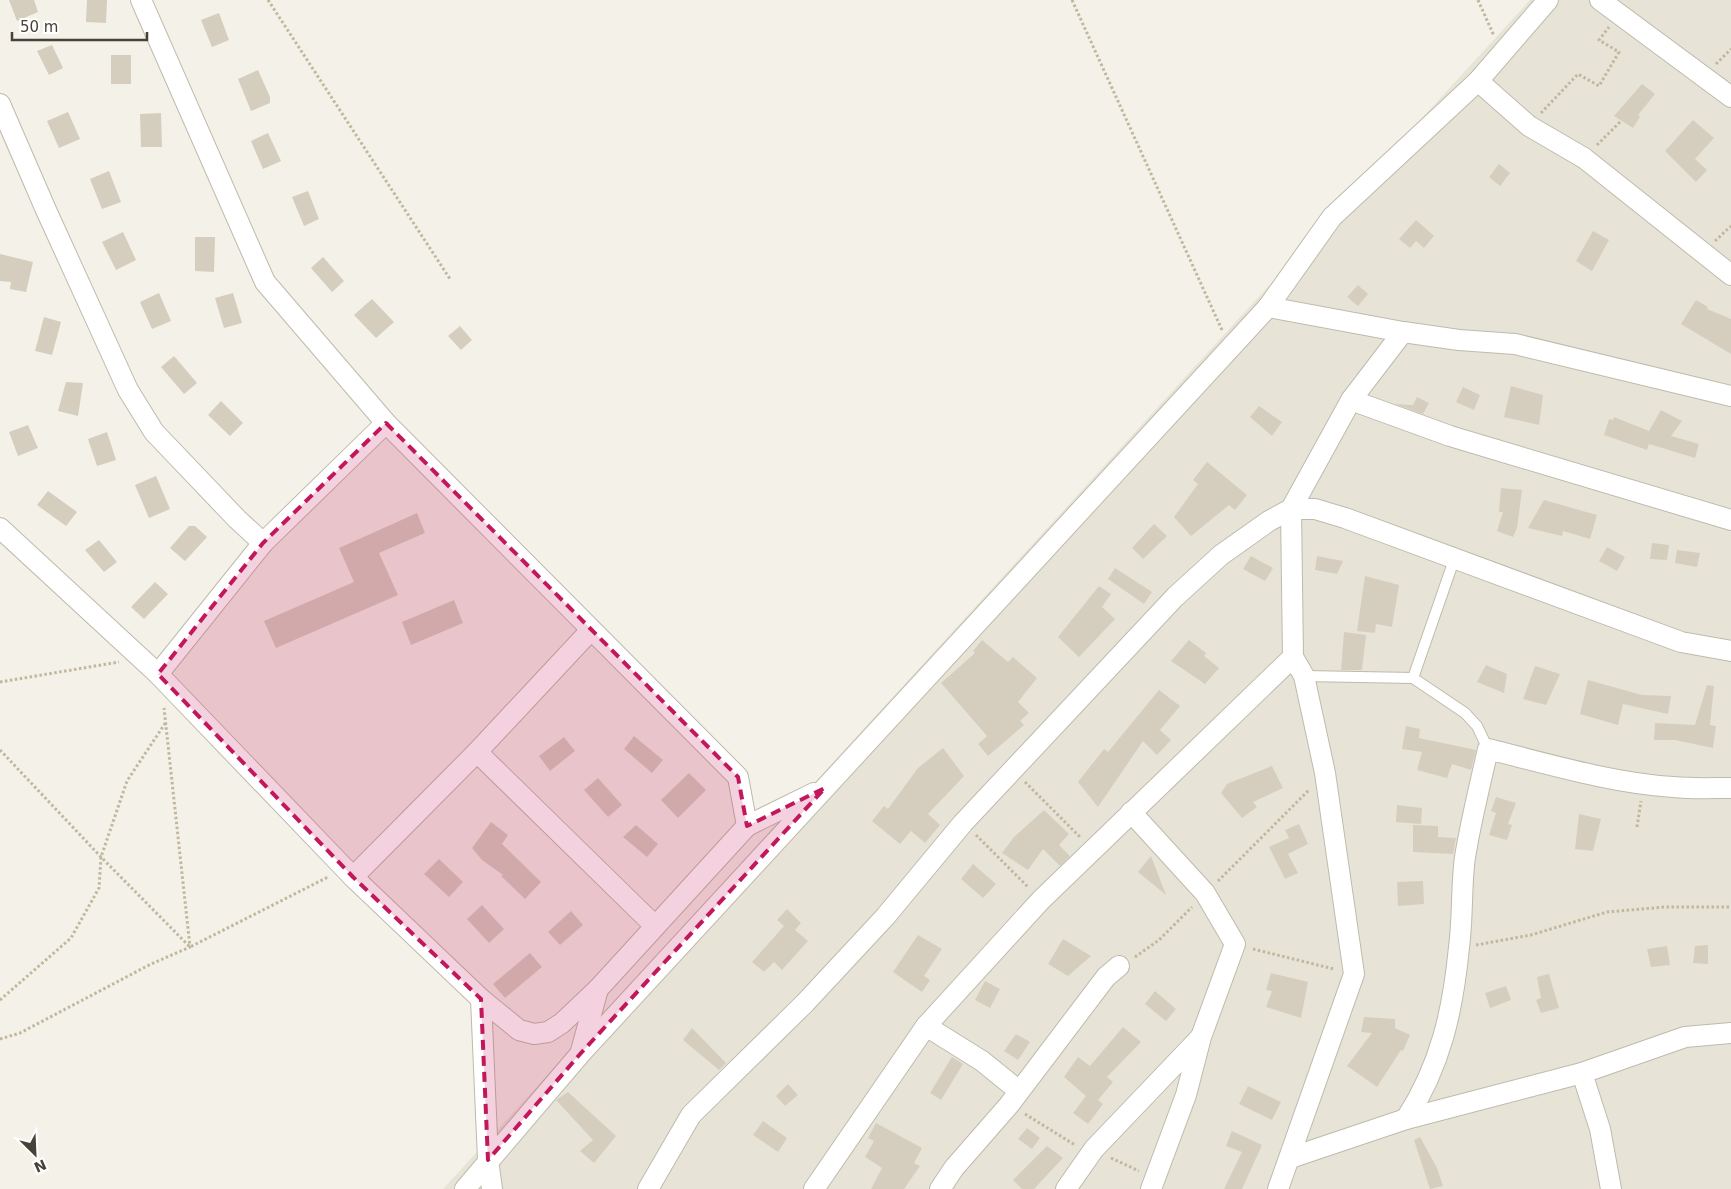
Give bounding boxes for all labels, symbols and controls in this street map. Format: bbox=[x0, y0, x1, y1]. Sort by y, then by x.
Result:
scale bar bbox=[12, 10, 148, 42]
text: 50 m bbox=[20, 18, 58, 36]
north arrow bbox=[10, 1129, 60, 1179]
text: N bbox=[32, 1156, 49, 1176]

